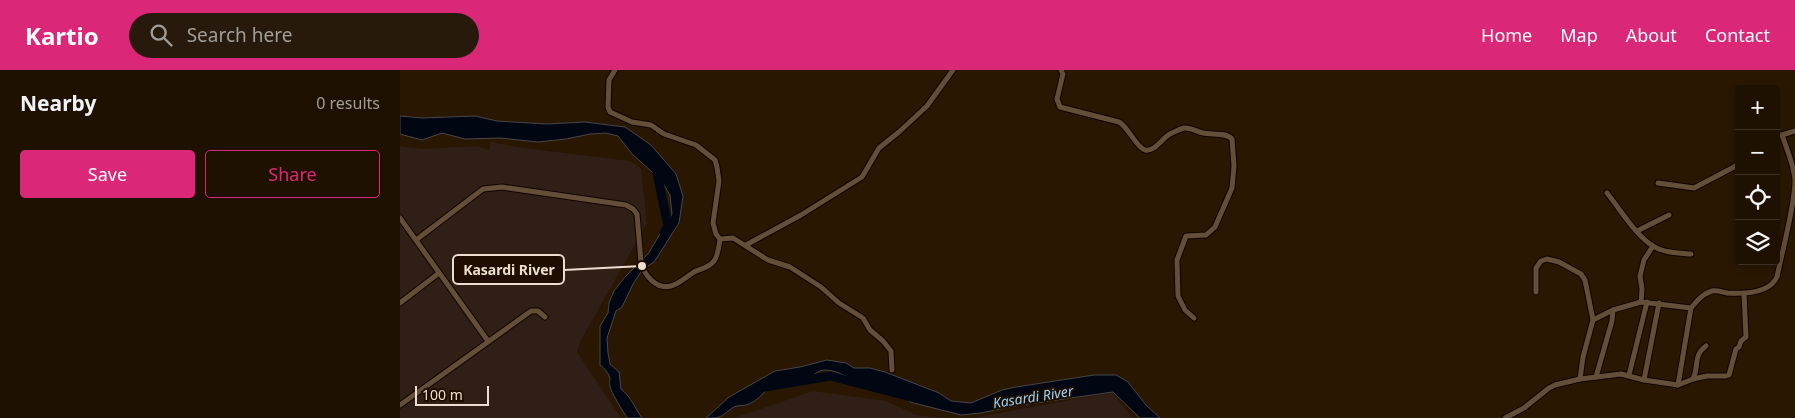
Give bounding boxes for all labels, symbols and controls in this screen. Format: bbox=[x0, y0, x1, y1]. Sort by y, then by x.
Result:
search box bbox=[129, 13, 479, 58]
text: Kartio bbox=[25, 19, 99, 52]
icon: search bbox=[147, 21, 175, 49]
text: Search here bbox=[187, 22, 292, 48]
text: Home bbox=[1481, 23, 1532, 47]
text: Map bbox=[1560, 23, 1598, 47]
text: About bbox=[1626, 23, 1677, 47]
text: Contact bbox=[1705, 23, 1770, 47]
map controls bbox=[1735, 85, 1780, 265]
button: + bbox=[1735, 85, 1780, 130]
text: Nearby bbox=[20, 89, 96, 117]
text: 0 results bbox=[316, 92, 380, 114]
button: − bbox=[1735, 130, 1780, 175]
button: Save bbox=[20, 150, 195, 198]
button: Share bbox=[205, 150, 380, 198]
button: locate bbox=[1735, 175, 1780, 220]
button: layers bbox=[1735, 220, 1780, 265]
callout: Kasardi River bbox=[453, 255, 564, 284]
text: Kasardi River bbox=[463, 260, 556, 279]
water label: Kasardi River bbox=[991, 381, 1075, 412]
scale bar bbox=[415, 383, 489, 406]
text: 100 m bbox=[422, 385, 463, 404]

